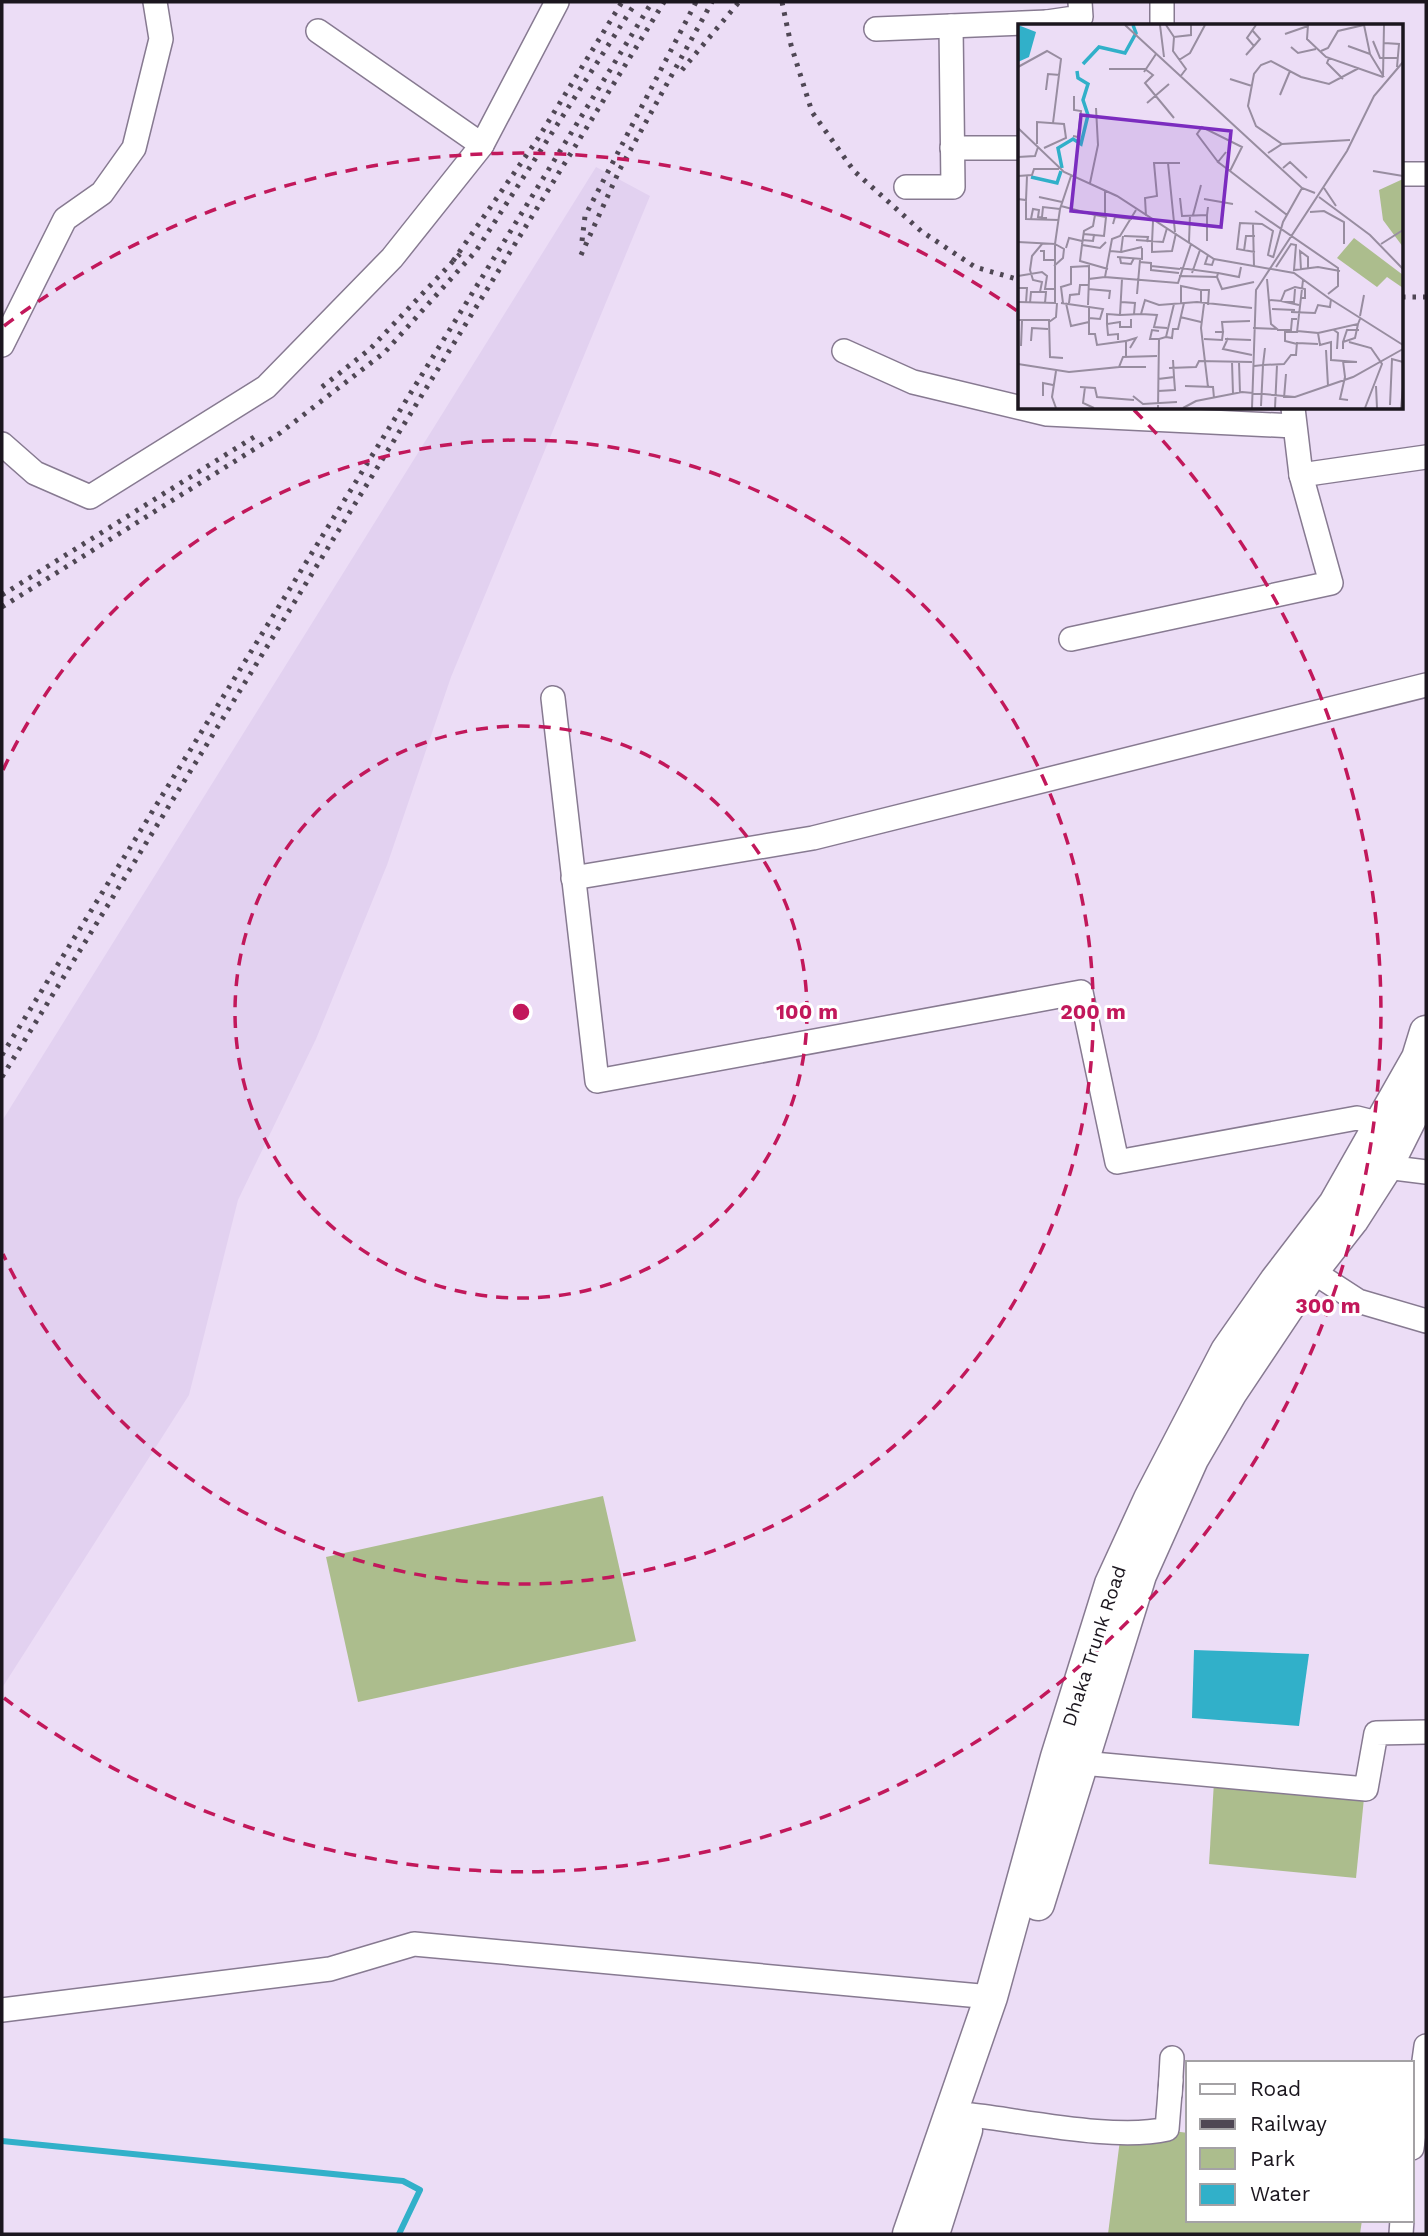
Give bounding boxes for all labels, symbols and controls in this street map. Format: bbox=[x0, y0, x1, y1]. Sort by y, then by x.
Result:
inset map bbox=[1018, 24, 1404, 410]
text: 100 m bbox=[776, 999, 838, 1024]
text: 200 m bbox=[1060, 999, 1126, 1024]
centre of rings bbox=[509, 1000, 533, 1024]
text: 300 m bbox=[1295, 1293, 1361, 1318]
street label: Dhaka Trunk Road bbox=[1057, 1563, 1131, 1729]
legend bbox=[1186, 2061, 1414, 2222]
text: Road bbox=[1250, 2076, 1301, 2101]
text: Railway bbox=[1250, 2111, 1327, 2136]
text: Park bbox=[1250, 2146, 1295, 2171]
text: Water bbox=[1250, 2181, 1311, 2206]

